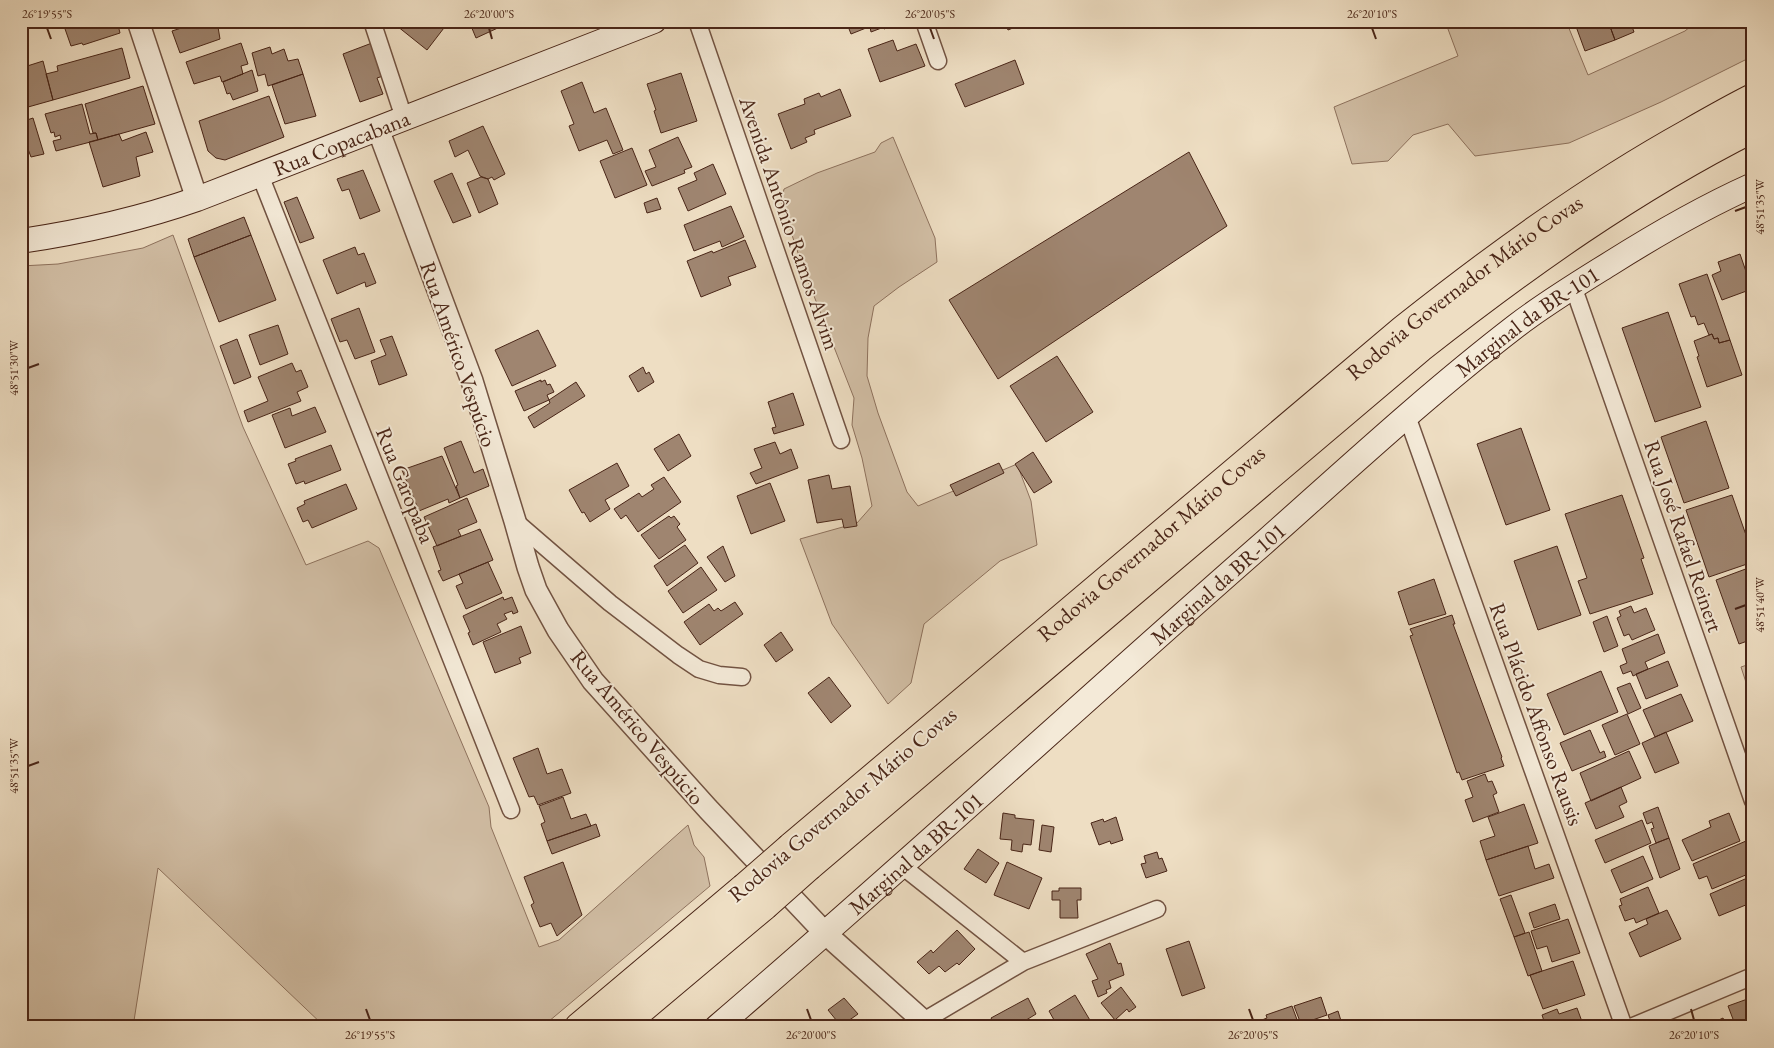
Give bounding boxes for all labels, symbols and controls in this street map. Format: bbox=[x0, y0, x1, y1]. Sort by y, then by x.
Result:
text: 26°19'55"S bbox=[22, 6, 72, 22]
text: 26°20'00"S bbox=[464, 6, 514, 22]
text: 26°20'05"S bbox=[905, 6, 955, 22]
text: 26°20'10"S bbox=[1347, 6, 1397, 22]
street label: Avenida Antônio Ramos Alvim bbox=[732, 92, 847, 354]
street label: Rua Copacabana bbox=[269, 104, 414, 183]
text: 48°51'35"W bbox=[1752, 178, 1768, 235]
street label: Rodovia Governador Mário Covas bbox=[1340, 188, 1588, 387]
street label: Rua Américo Vespúcio bbox=[413, 258, 504, 451]
street label: Marginal da BR-101 bbox=[1450, 260, 1605, 384]
text: 48°51'30"W bbox=[6, 339, 22, 396]
street label: Rua Garopaba bbox=[369, 423, 442, 548]
street label: Rua José Rafael Reinert bbox=[1637, 436, 1730, 636]
street label: Rodovia Governador Mário Covas bbox=[1031, 439, 1271, 648]
street label: Marginal da BR-101 bbox=[1144, 516, 1292, 651]
text: 48°51'40"W bbox=[1752, 576, 1768, 633]
street label: Rua Plácido Affonso Rausis bbox=[1483, 599, 1590, 830]
street label: Rua Américo Vespúcio bbox=[564, 644, 711, 811]
street label: Rodovia Governador Mário Covas bbox=[722, 700, 963, 909]
text: 48°51'35"W bbox=[6, 737, 22, 794]
street label: Marginal da BR-101 bbox=[842, 786, 990, 921]
text: 26°19'55"S bbox=[345, 1027, 395, 1043]
text: 26°20'00"S bbox=[786, 1027, 836, 1043]
text: 26°20'05"S bbox=[1228, 1027, 1278, 1043]
text: 26°20'10"S bbox=[1669, 1027, 1719, 1043]

